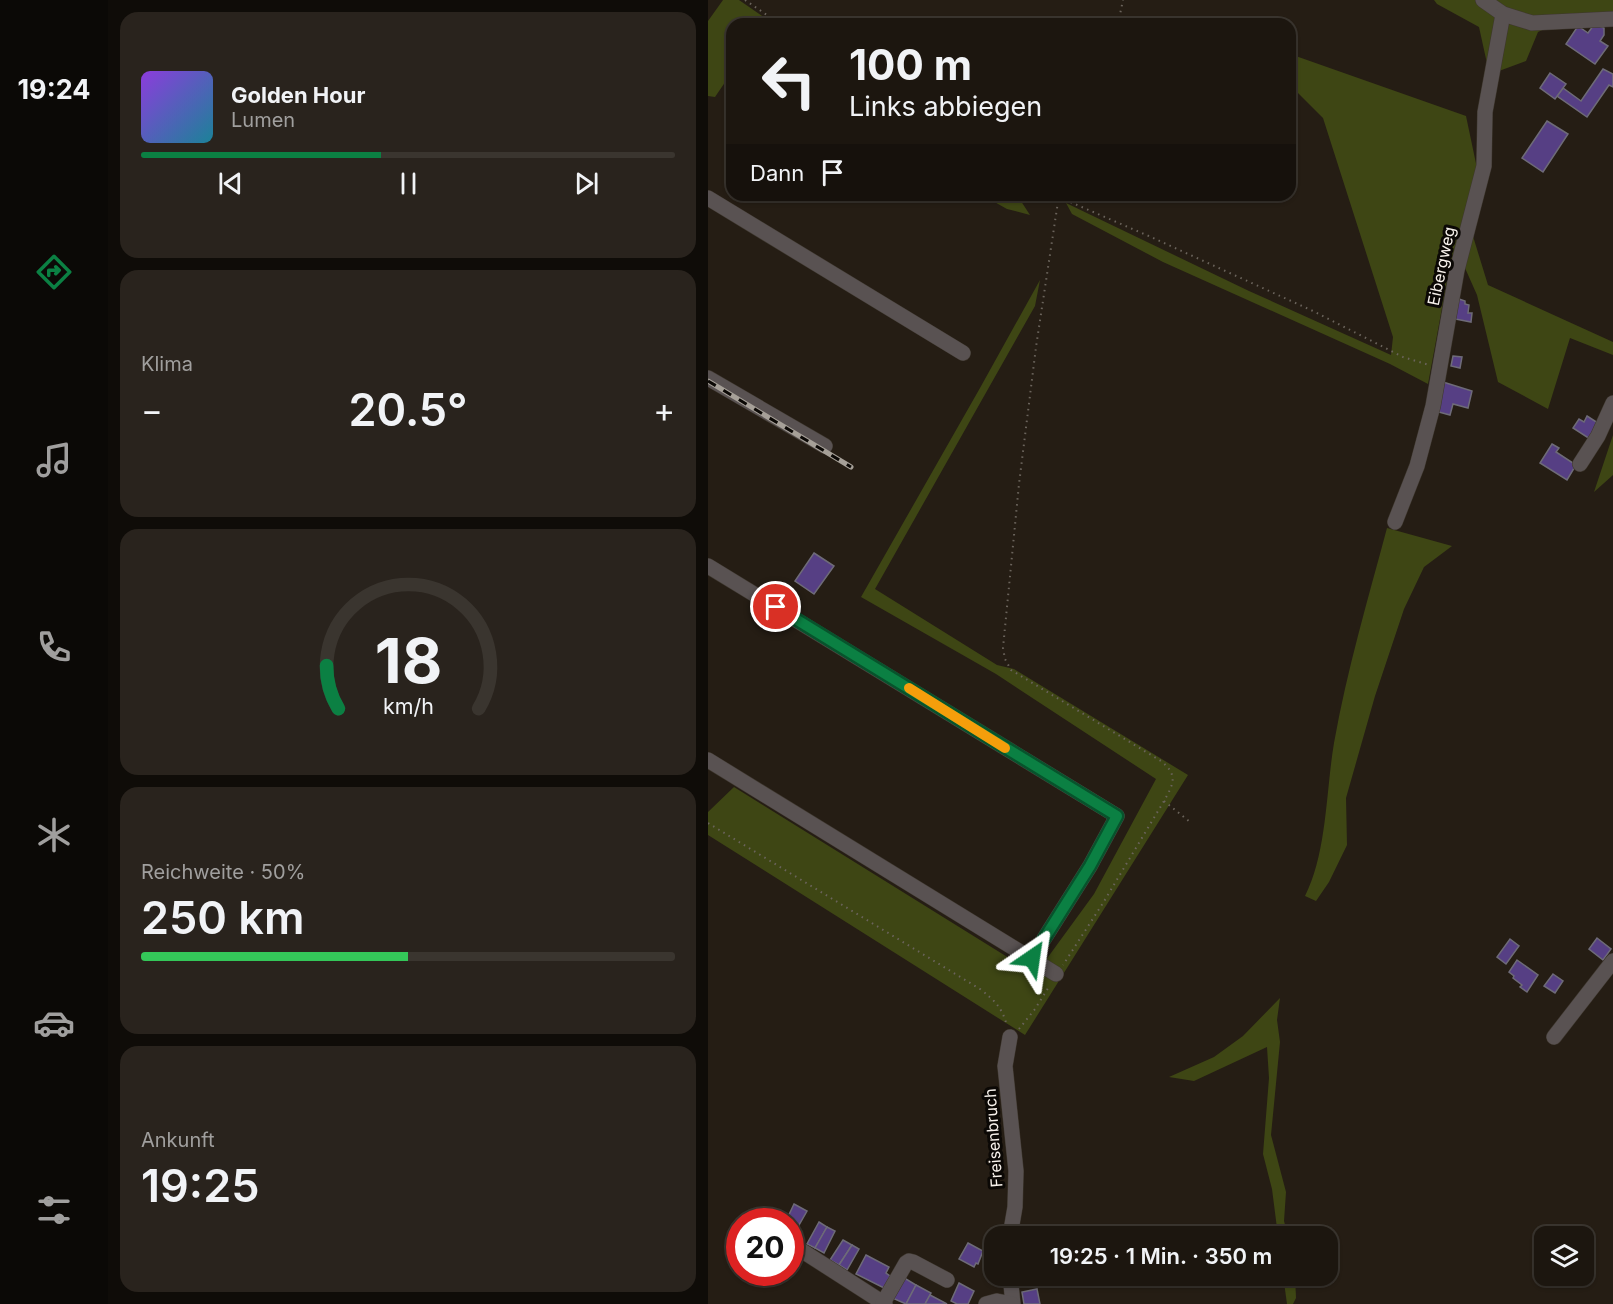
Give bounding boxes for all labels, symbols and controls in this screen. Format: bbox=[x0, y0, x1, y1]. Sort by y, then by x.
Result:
text: 100 m bbox=[849, 39, 972, 90]
icon: left bbox=[750, 42, 828, 120]
text: 19:24 bbox=[17, 73, 91, 106]
text: Golden Hour bbox=[231, 82, 365, 108]
text: Links abbiegen bbox=[849, 90, 1042, 123]
text: Lumen bbox=[231, 108, 295, 132]
icon: arrive bbox=[816, 156, 849, 189]
text: Dann bbox=[750, 160, 804, 186]
icon: previous bbox=[214, 167, 247, 200]
icon: pause bbox=[392, 167, 425, 200]
icon: next bbox=[570, 167, 603, 200]
street label: Eibergweg bbox=[1423, 225, 1459, 307]
icon: directions bbox=[33, 251, 75, 293]
text: Klima bbox=[141, 352, 193, 376]
text: 20.5° bbox=[348, 382, 468, 437]
text: − bbox=[141, 390, 163, 430]
text: + bbox=[653, 390, 675, 430]
icon: music bbox=[33, 439, 75, 481]
pin bbox=[750, 581, 801, 632]
icon: arrive bbox=[759, 590, 792, 623]
text: 18 bbox=[374, 623, 442, 698]
icon: phone bbox=[33, 626, 75, 668]
text: km/h bbox=[383, 693, 433, 719]
icon: climate bbox=[33, 814, 75, 856]
text: Reichweite · 50% bbox=[141, 860, 305, 884]
text: 250 km bbox=[141, 890, 305, 945]
position arrow bbox=[1000, 926, 1064, 990]
icon: car bbox=[33, 1002, 75, 1044]
street label: Freisenbruch bbox=[980, 1088, 1006, 1188]
text: Ankunft bbox=[141, 1128, 215, 1152]
text: 19:25 bbox=[141, 1158, 260, 1213]
icon: filters bbox=[33, 1189, 75, 1231]
speed limit sign: 20 bbox=[726, 1208, 804, 1286]
map controls bbox=[1534, 1226, 1594, 1286]
button: layers bbox=[1534, 1226, 1594, 1286]
text: 19:25 · 1 Min. · 350 m bbox=[1050, 1243, 1272, 1269]

